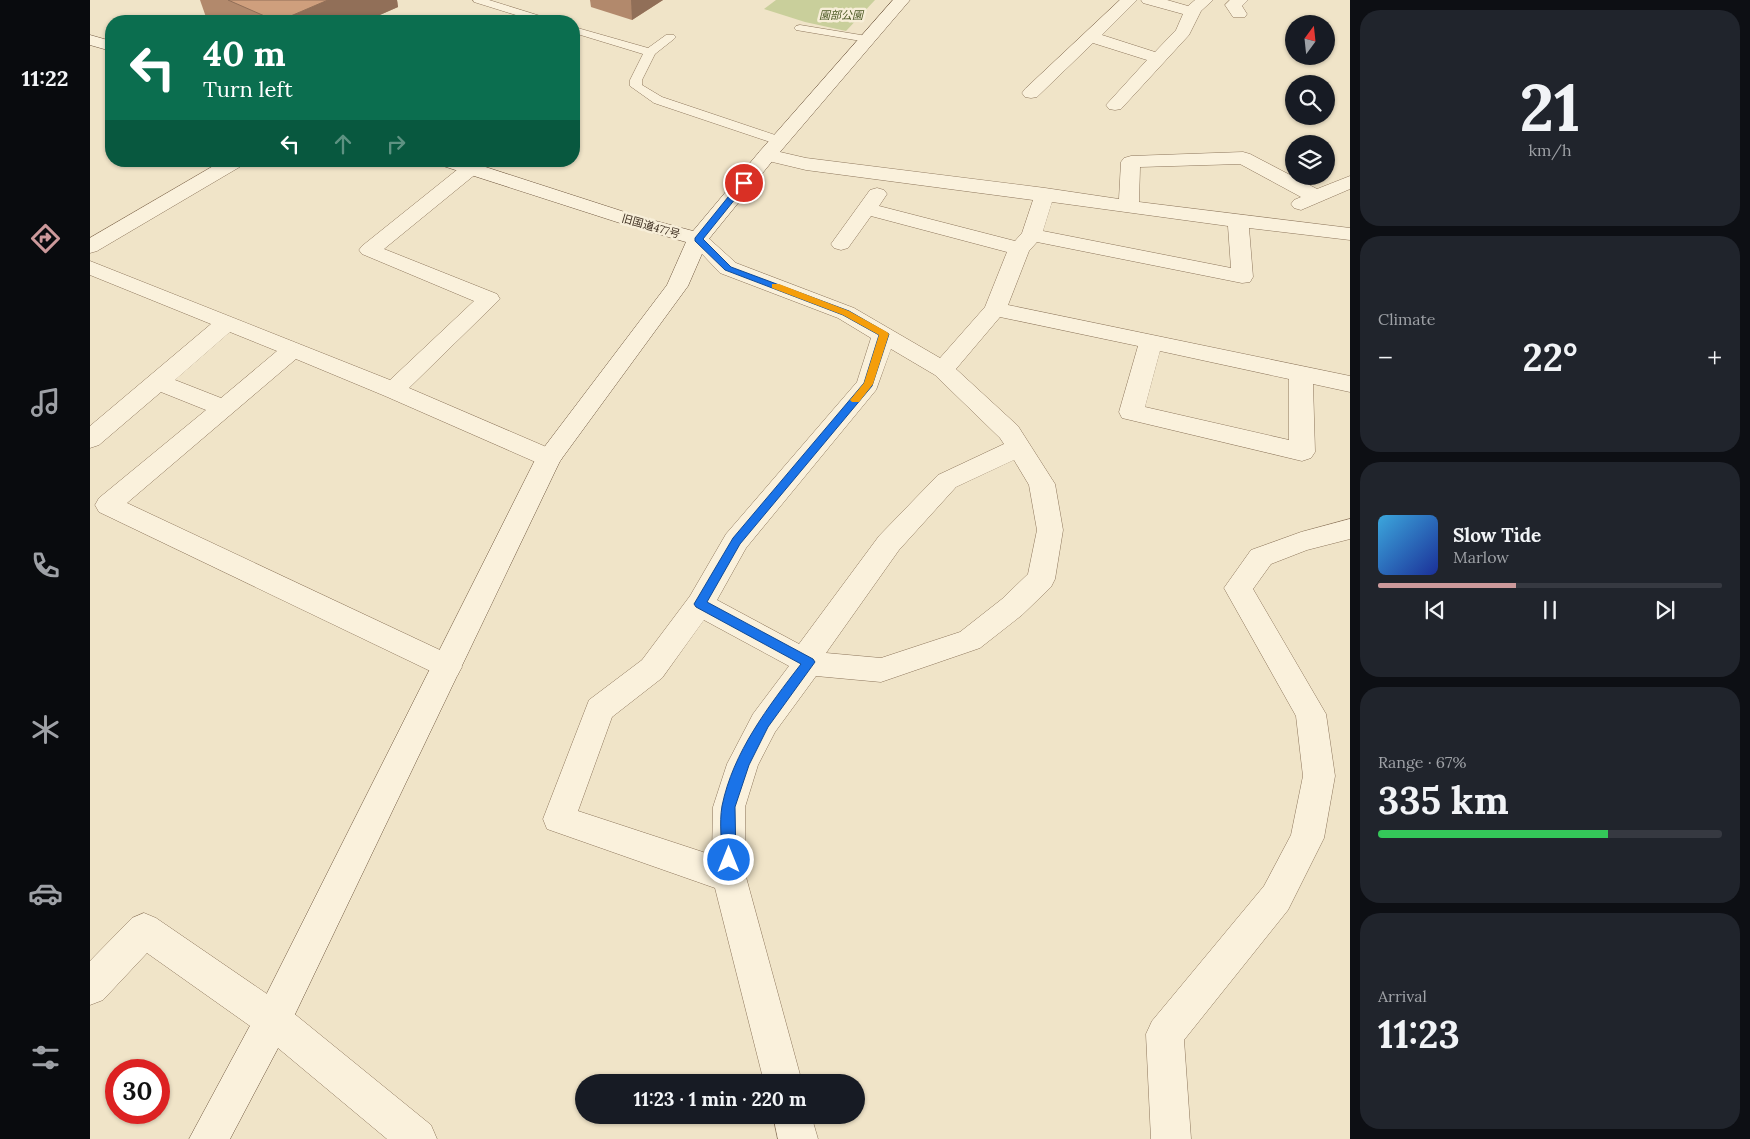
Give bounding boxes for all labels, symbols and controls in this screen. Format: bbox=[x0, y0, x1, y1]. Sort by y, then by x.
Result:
park label: 園部公園 bbox=[819, 8, 865, 22]
north arrow bbox=[1285, 15, 1335, 65]
map controls bbox=[1285, 15, 1335, 185]
text: 40 m bbox=[203, 31, 286, 76]
icon: left bbox=[120, 35, 185, 100]
text: 11:22 bbox=[22, 64, 68, 92]
text: 21 bbox=[1519, 66, 1581, 149]
text: Turn left bbox=[203, 75, 293, 103]
button: search bbox=[1285, 75, 1335, 125]
icon: left bbox=[276, 130, 304, 158]
icon: ahead bbox=[329, 130, 357, 158]
icon: right bbox=[382, 130, 410, 158]
button: layers bbox=[1285, 135, 1335, 185]
text: km/h bbox=[1528, 140, 1572, 160]
pin bbox=[723, 162, 765, 204]
icon: arrive bbox=[730, 169, 758, 197]
street label: 旧国道477号 bbox=[620, 211, 682, 241]
icon: directions bbox=[28, 221, 63, 256]
text: Climate bbox=[1378, 309, 1435, 329]
text: 22° bbox=[1522, 333, 1578, 381]
text: − bbox=[1378, 340, 1393, 376]
text: + bbox=[1707, 340, 1722, 376]
icon: music bbox=[28, 385, 63, 420]
text: Slow Tide bbox=[1453, 523, 1541, 547]
text: Marlow bbox=[1453, 547, 1509, 567]
icon: phone bbox=[28, 548, 63, 583]
icon: previous bbox=[1421, 596, 1449, 624]
icon: pause bbox=[1536, 596, 1564, 624]
icon: next bbox=[1651, 596, 1679, 624]
icon: climate bbox=[28, 712, 63, 747]
text: Range · 67% bbox=[1378, 752, 1466, 772]
text: 335 km bbox=[1378, 776, 1509, 824]
position arrow bbox=[702, 833, 754, 885]
icon: car bbox=[28, 876, 63, 911]
text: Arrival bbox=[1378, 986, 1427, 1006]
text: 11:23 bbox=[1378, 1010, 1460, 1058]
icon: filters bbox=[28, 1040, 63, 1075]
speed limit sign: 30 bbox=[105, 1059, 170, 1124]
text: 11:23 · 1 min · 220 m bbox=[634, 1087, 806, 1111]

